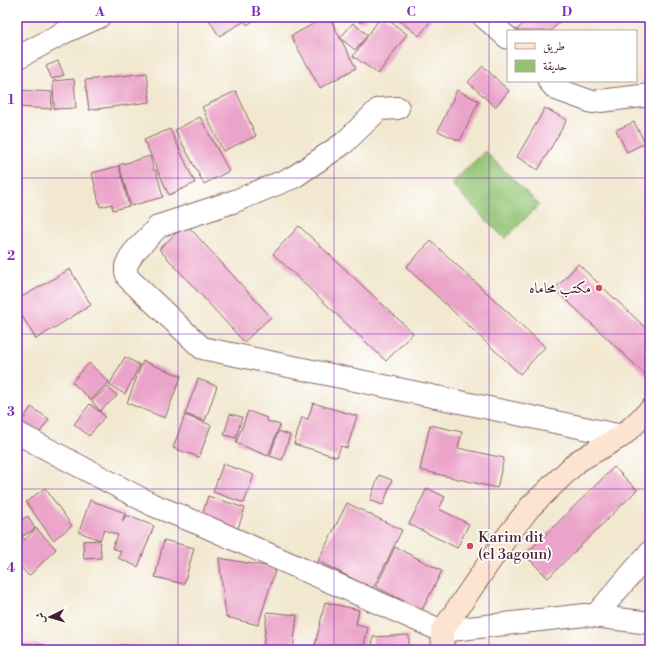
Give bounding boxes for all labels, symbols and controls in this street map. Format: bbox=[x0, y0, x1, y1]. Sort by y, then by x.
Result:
text: A bbox=[94, 4, 105, 20]
text: B bbox=[251, 4, 261, 20]
text: C bbox=[406, 4, 416, 20]
text: D bbox=[562, 4, 572, 20]
legend bbox=[507, 30, 637, 82]
text: طريق bbox=[543, 39, 565, 54]
text: حديقة bbox=[543, 59, 567, 74]
text: 1 bbox=[8, 92, 15, 108]
text: 2 bbox=[7, 248, 15, 264]
place label: مكتب محاماه bbox=[529, 279, 591, 298]
marker: مكتب محاماه bbox=[594, 283, 604, 293]
text: 3 bbox=[7, 404, 15, 420]
place label: Karim dit (el 3agoun) bbox=[478, 528, 552, 564]
marker: Karim dit (el 3agoun) bbox=[465, 541, 475, 551]
text: 4 bbox=[7, 560, 16, 576]
north arrow bbox=[30, 597, 70, 637]
text: ش bbox=[34, 612, 48, 624]

